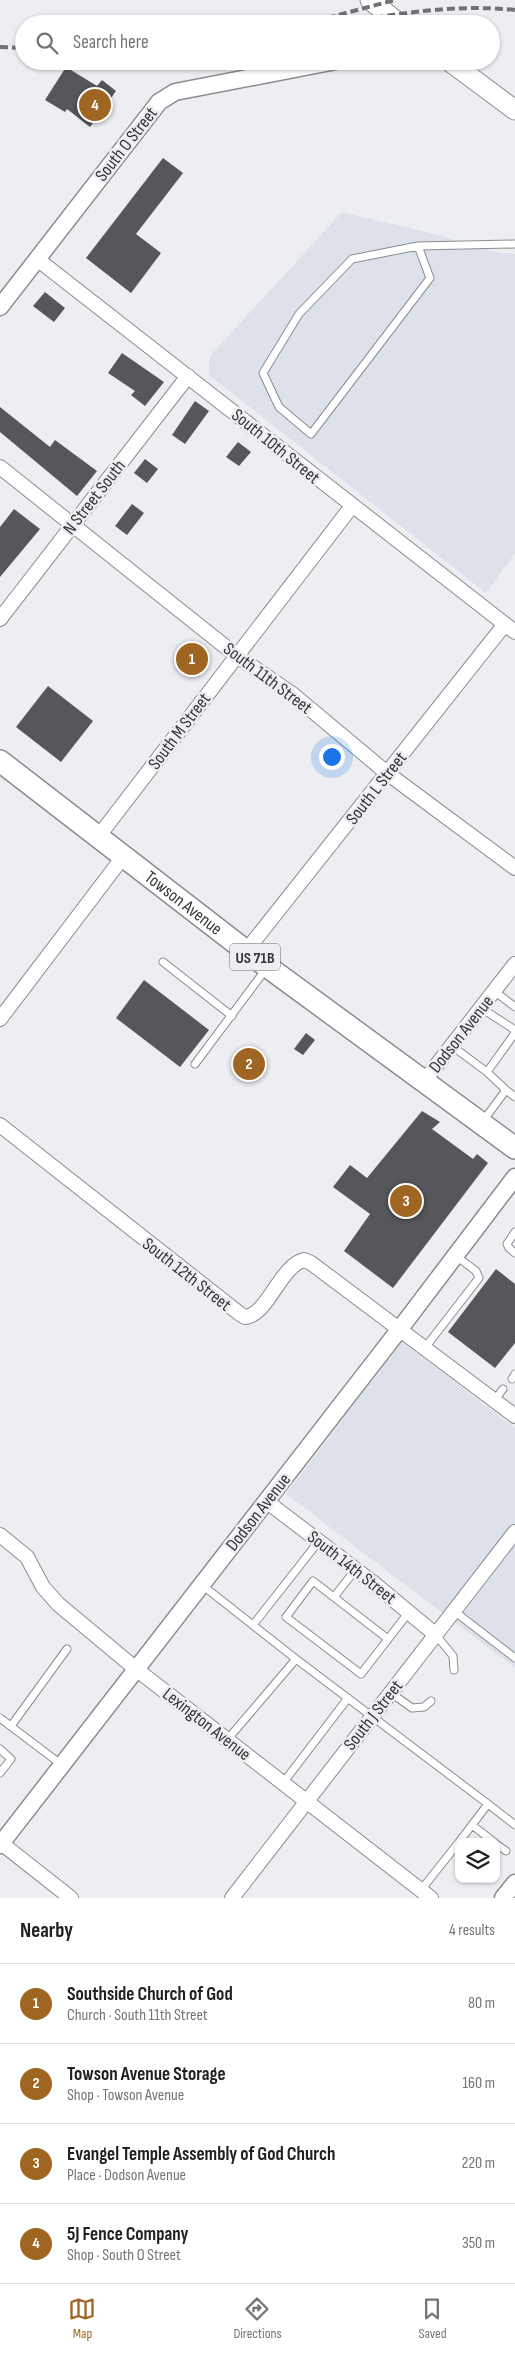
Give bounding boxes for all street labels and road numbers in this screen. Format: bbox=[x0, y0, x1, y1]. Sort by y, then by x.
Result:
street label: South O Street bbox=[91, 103, 162, 186]
street label: South 10th Street bbox=[227, 405, 324, 489]
street label: N Street South bbox=[59, 456, 130, 539]
street label: South 11th Street bbox=[219, 638, 316, 719]
street label: South M Street bbox=[144, 689, 215, 774]
street label: South L Street bbox=[342, 747, 412, 829]
street label: Towson Avenue bbox=[140, 867, 226, 940]
road number: US 71B bbox=[230, 944, 280, 970]
street label: Dodson Avenue bbox=[425, 991, 498, 1077]
street label: South 12th Street bbox=[138, 1233, 236, 1316]
street label: Dodson Avenue bbox=[222, 1469, 295, 1555]
street label: South 14th Street bbox=[303, 1526, 401, 1609]
street label: South J Street bbox=[339, 1676, 408, 1755]
street label: Lexington Avenue bbox=[159, 1684, 255, 1765]

